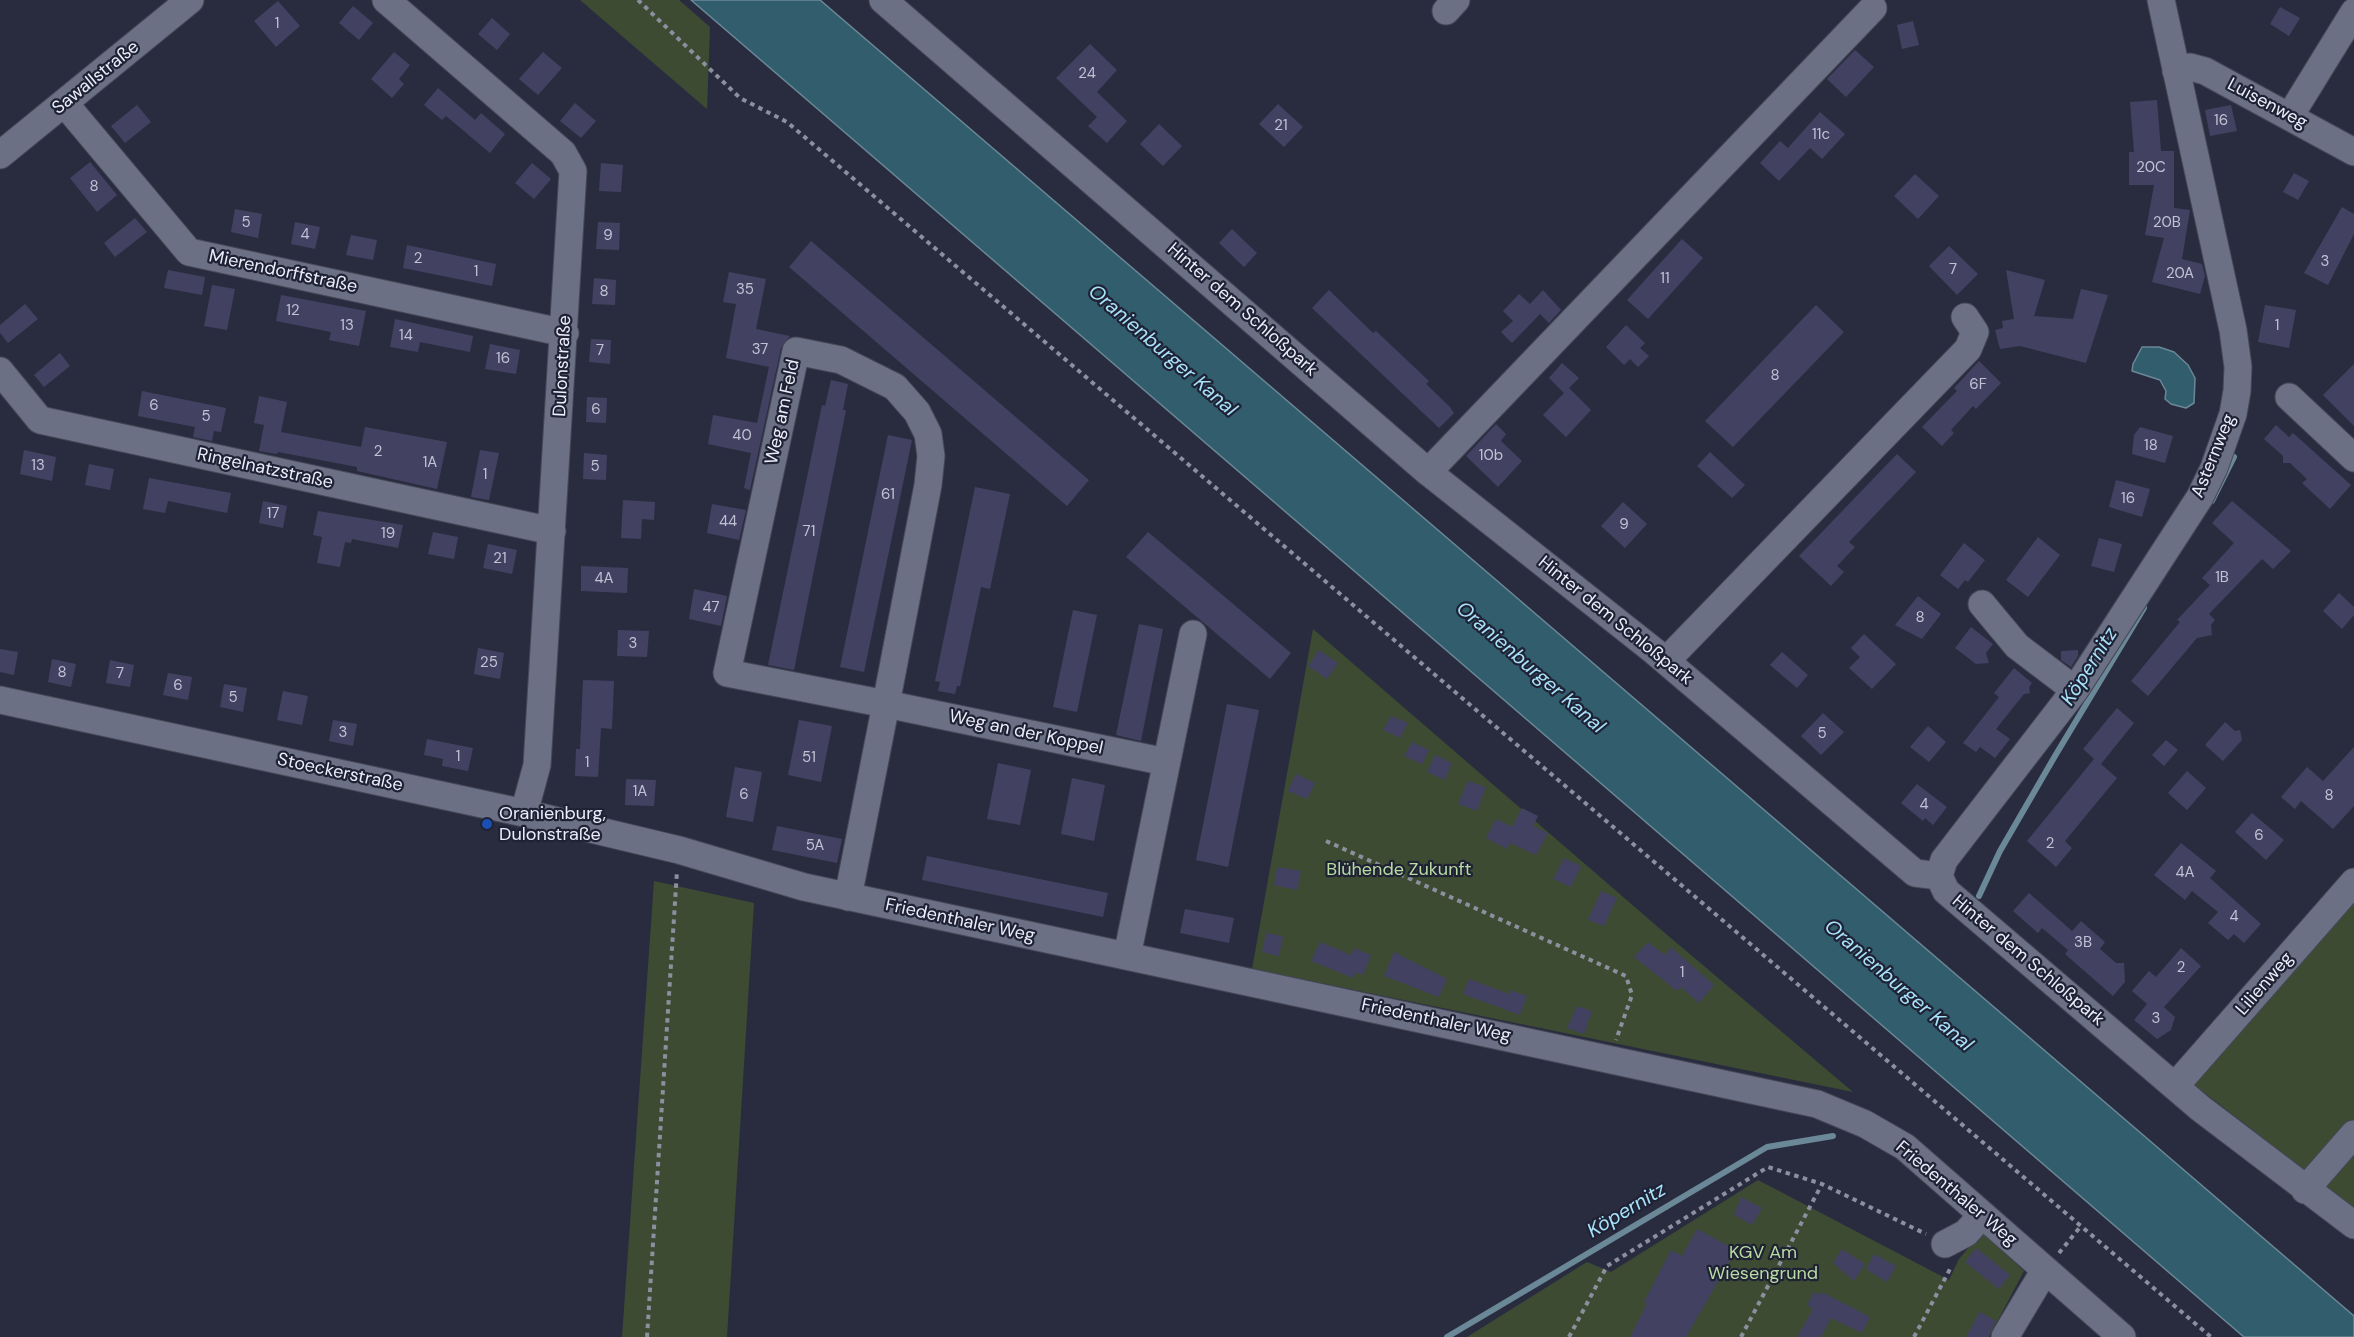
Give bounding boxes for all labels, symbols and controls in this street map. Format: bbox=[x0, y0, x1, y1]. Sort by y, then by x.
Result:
house number: 1 bbox=[275, 15, 279, 33]
street label: Sawallstraße bbox=[48, 36, 144, 120]
house number: 24 bbox=[1078, 65, 1096, 83]
street label: Luisenweg bbox=[2223, 74, 2311, 134]
house number: 16 bbox=[2214, 112, 2228, 130]
house number: 21 bbox=[1274, 117, 1288, 135]
house number: 11c bbox=[1812, 126, 1830, 144]
house number: 20C bbox=[2136, 159, 2166, 177]
house number: 8 bbox=[89, 178, 99, 196]
house number: 5 bbox=[241, 214, 251, 232]
house number: 20B bbox=[2153, 214, 2181, 232]
house number: 4 bbox=[300, 226, 310, 244]
house number: 9 bbox=[603, 227, 613, 245]
street label: Hinter dem Schloßpark bbox=[1162, 239, 1322, 381]
street label: Mierendorffstraße bbox=[207, 246, 359, 298]
house number: 2 bbox=[414, 250, 422, 268]
house number: 3 bbox=[2321, 253, 2329, 271]
house number: 7 bbox=[1949, 261, 1957, 279]
house number: 1 bbox=[474, 263, 478, 281]
house number: 20A bbox=[2166, 265, 2194, 283]
house number: 11 bbox=[1660, 270, 1670, 288]
water label: Oranienburger Kanal bbox=[1083, 280, 1241, 422]
house number: 35 bbox=[736, 281, 754, 299]
house number: 8 bbox=[599, 283, 609, 301]
house number: 12 bbox=[286, 302, 300, 320]
street label: Dulonstraße bbox=[550, 315, 576, 417]
house number: 13 bbox=[340, 317, 354, 335]
house number: 1 bbox=[2275, 317, 2279, 335]
house number: 14 bbox=[399, 327, 413, 345]
house number: 37 bbox=[752, 341, 768, 359]
house number: 7 bbox=[596, 342, 604, 360]
house number: 16 bbox=[496, 350, 510, 368]
street label: Weg am Feld bbox=[761, 357, 805, 467]
house number: 8 bbox=[1770, 367, 1780, 385]
house number: 6F bbox=[1969, 376, 1987, 394]
house number: 6 bbox=[149, 397, 159, 415]
house number: 6 bbox=[591, 401, 601, 419]
house number: 5 bbox=[201, 408, 211, 426]
street label: Asternweg bbox=[2187, 411, 2241, 501]
house number: 40 bbox=[732, 427, 752, 445]
house number: 18 bbox=[2144, 437, 2158, 455]
house number: 2 bbox=[374, 443, 382, 461]
street label: Ringelnatzstraße bbox=[195, 444, 335, 494]
house number: 10b bbox=[1479, 447, 1503, 465]
house number: 1A bbox=[423, 454, 437, 472]
house number: 13 bbox=[31, 457, 45, 475]
house number: 5 bbox=[590, 458, 600, 476]
house number: 1 bbox=[483, 466, 487, 484]
house number: 61 bbox=[881, 486, 895, 504]
house number: 16 bbox=[2121, 490, 2135, 508]
house number: 17 bbox=[267, 505, 279, 523]
house number: 44 bbox=[719, 513, 737, 531]
house number: 9 bbox=[1619, 516, 1629, 534]
house number: 71 bbox=[803, 523, 815, 541]
house number: 19 bbox=[381, 525, 395, 543]
house number: 21 bbox=[493, 550, 507, 568]
street label: Hinter dem Schloßpark bbox=[1534, 552, 1696, 690]
house number: 1B bbox=[2215, 569, 2229, 587]
house number: 4A bbox=[594, 570, 614, 588]
water label: Oranienburger Kanal bbox=[1451, 597, 1609, 739]
house number: 47 bbox=[702, 599, 720, 617]
house number: 8 bbox=[1915, 609, 1925, 627]
water label: Köpernitz bbox=[2057, 624, 2123, 710]
house number: 3 bbox=[629, 635, 637, 653]
house number: 25 bbox=[480, 654, 498, 672]
house number: 8 bbox=[57, 664, 67, 682]
house number: 7 bbox=[116, 665, 124, 683]
house number: 6 bbox=[173, 677, 183, 695]
house number: 5 bbox=[228, 689, 238, 707]
street label: Weg an der Koppel bbox=[947, 706, 1105, 760]
house number: 3 bbox=[339, 724, 347, 742]
house number: 5 bbox=[1817, 725, 1827, 743]
house number: 1 bbox=[456, 748, 460, 766]
street label: Stoeckerstraße bbox=[275, 749, 405, 797]
house number: 51 bbox=[802, 749, 816, 767]
house number: 1 bbox=[585, 754, 589, 772]
house number: 1A bbox=[633, 783, 647, 801]
house number: 6 bbox=[739, 786, 749, 804]
house number: 8 bbox=[2324, 787, 2334, 805]
house number: 4 bbox=[1919, 796, 1929, 814]
place label: Oranienburg, Dulonstraße bbox=[499, 803, 606, 846]
marker: Oranienburg, Dulonstraße bbox=[480, 817, 494, 831]
house number: 6 bbox=[2254, 827, 2264, 845]
house number: 2 bbox=[2046, 835, 2054, 853]
house number: 5A bbox=[806, 837, 824, 855]
park label: Blühende Zukunft bbox=[1326, 859, 1472, 881]
house number: 4A bbox=[2175, 864, 2195, 882]
street label: Hinter dem Schloßpark bbox=[1947, 891, 2109, 1031]
street label: Friedenthaler Weg bbox=[883, 895, 1037, 947]
house number: 4 bbox=[2229, 908, 2239, 926]
water label: Oranienburger Kanal bbox=[1819, 915, 1977, 1057]
house number: 3B bbox=[2074, 934, 2092, 952]
street label: Lilienweg bbox=[2232, 948, 2298, 1020]
house number: 2 bbox=[2177, 959, 2185, 977]
house number: 1 bbox=[1680, 964, 1684, 982]
street label: Friedenthaler Weg bbox=[1359, 995, 1513, 1047]
house number: 3 bbox=[2152, 1010, 2160, 1028]
street label: Friedenthaler Weg bbox=[1891, 1137, 2021, 1251]
water label: Köpernitz bbox=[1583, 1178, 1671, 1244]
park label: KGV Am Wiesengrund bbox=[1708, 1242, 1818, 1284]

